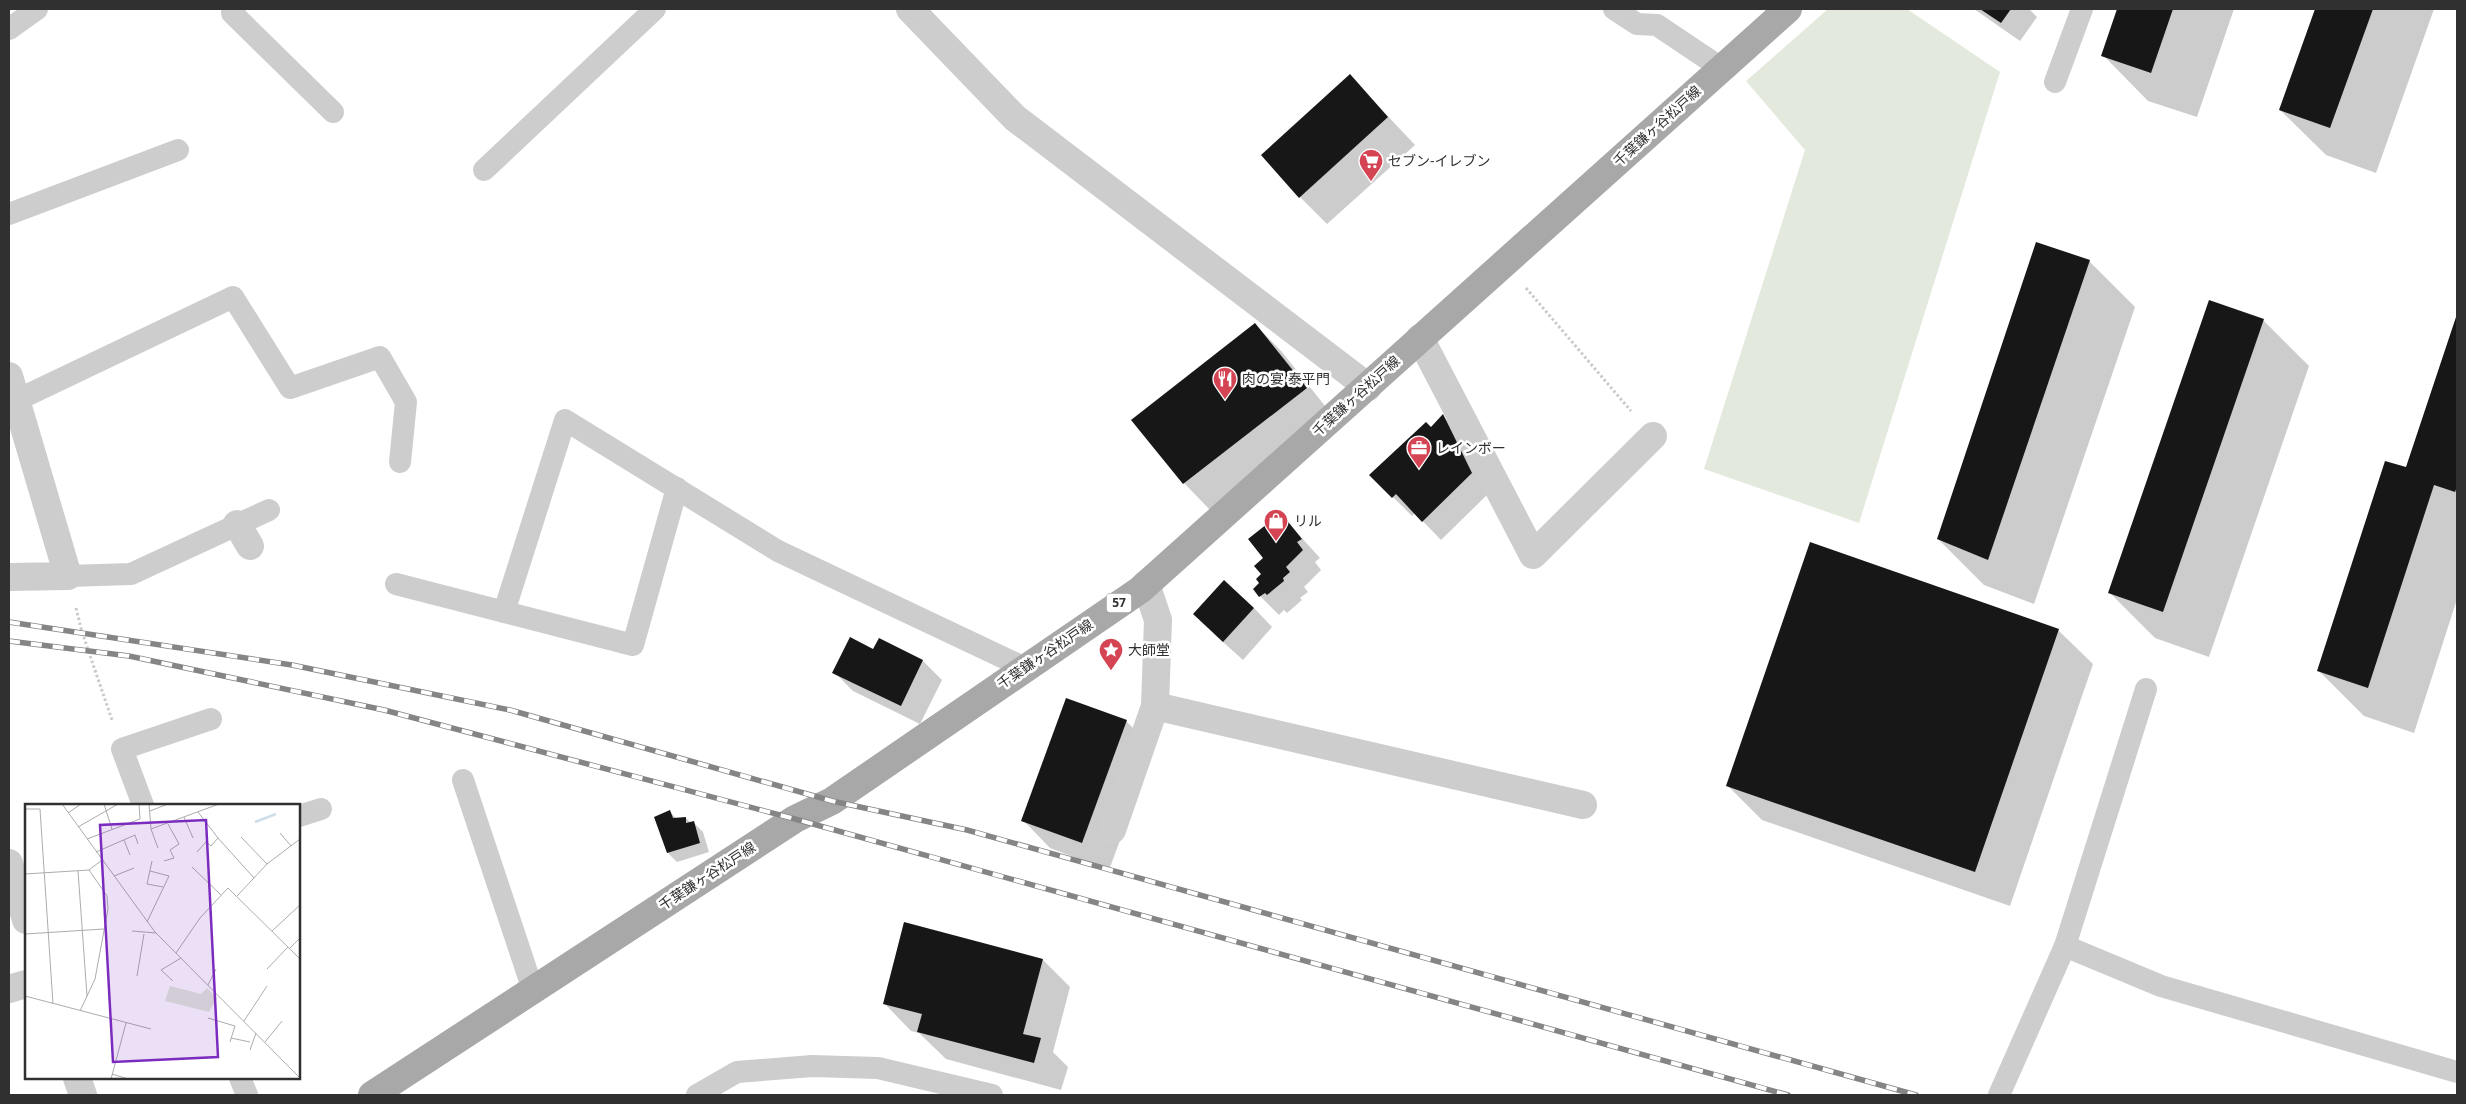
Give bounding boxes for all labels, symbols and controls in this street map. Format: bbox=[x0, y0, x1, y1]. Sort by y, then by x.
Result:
street label: 千葉鎌ヶ谷松戸線 bbox=[1609, 81, 1705, 170]
supermarket icon: セブン-イレブン bbox=[1358, 148, 1384, 182]
place label: セブン-イレブン bbox=[1388, 151, 1491, 170]
street label: 千葉鎌ヶ谷松戸線 bbox=[1308, 351, 1404, 440]
restaurant icon: 肉の宴 泰平門 bbox=[1212, 366, 1238, 400]
place label: 肉の宴 泰平門 bbox=[1242, 369, 1330, 388]
office icon: レインボー bbox=[1406, 435, 1432, 469]
place label: レインボー bbox=[1436, 438, 1506, 457]
shop icon: リル bbox=[1263, 508, 1289, 542]
place label: リル bbox=[1294, 511, 1322, 530]
road number: 57 bbox=[1106, 594, 1132, 612]
street label: 千葉鎌ヶ谷松戸線 bbox=[993, 614, 1096, 693]
place icon: 大師堂 bbox=[1098, 637, 1124, 671]
place label: 大師堂 bbox=[1128, 640, 1170, 659]
inset map bbox=[25, 804, 300, 1079]
street label: 千葉鎌ヶ谷松戸線 bbox=[655, 837, 759, 914]

